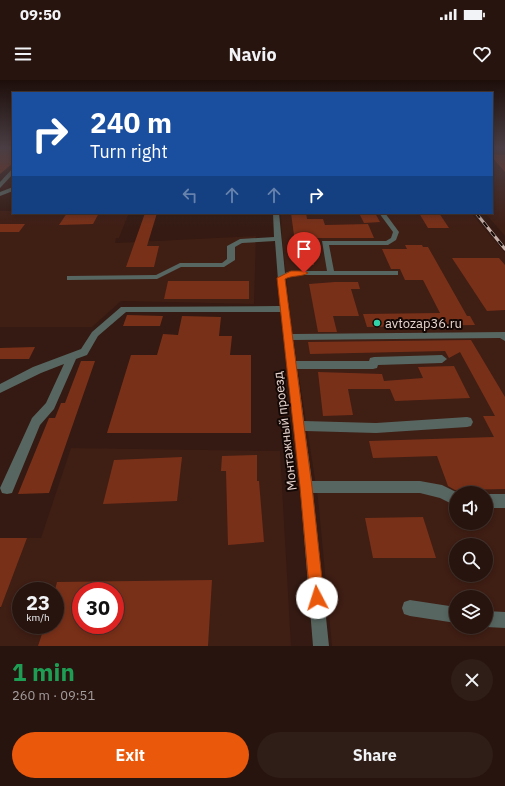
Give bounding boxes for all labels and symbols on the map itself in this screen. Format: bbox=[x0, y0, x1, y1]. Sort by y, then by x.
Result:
pin bbox=[287, 232, 321, 273]
place label: avtozap36.ru bbox=[385, 315, 462, 332]
marker: avtozap36.ru bbox=[372, 318, 382, 328]
street label: Монтажный проезд bbox=[269, 370, 301, 492]
position arrow bbox=[296, 577, 338, 619]
speed limit sign: 30 bbox=[72, 582, 124, 634]

